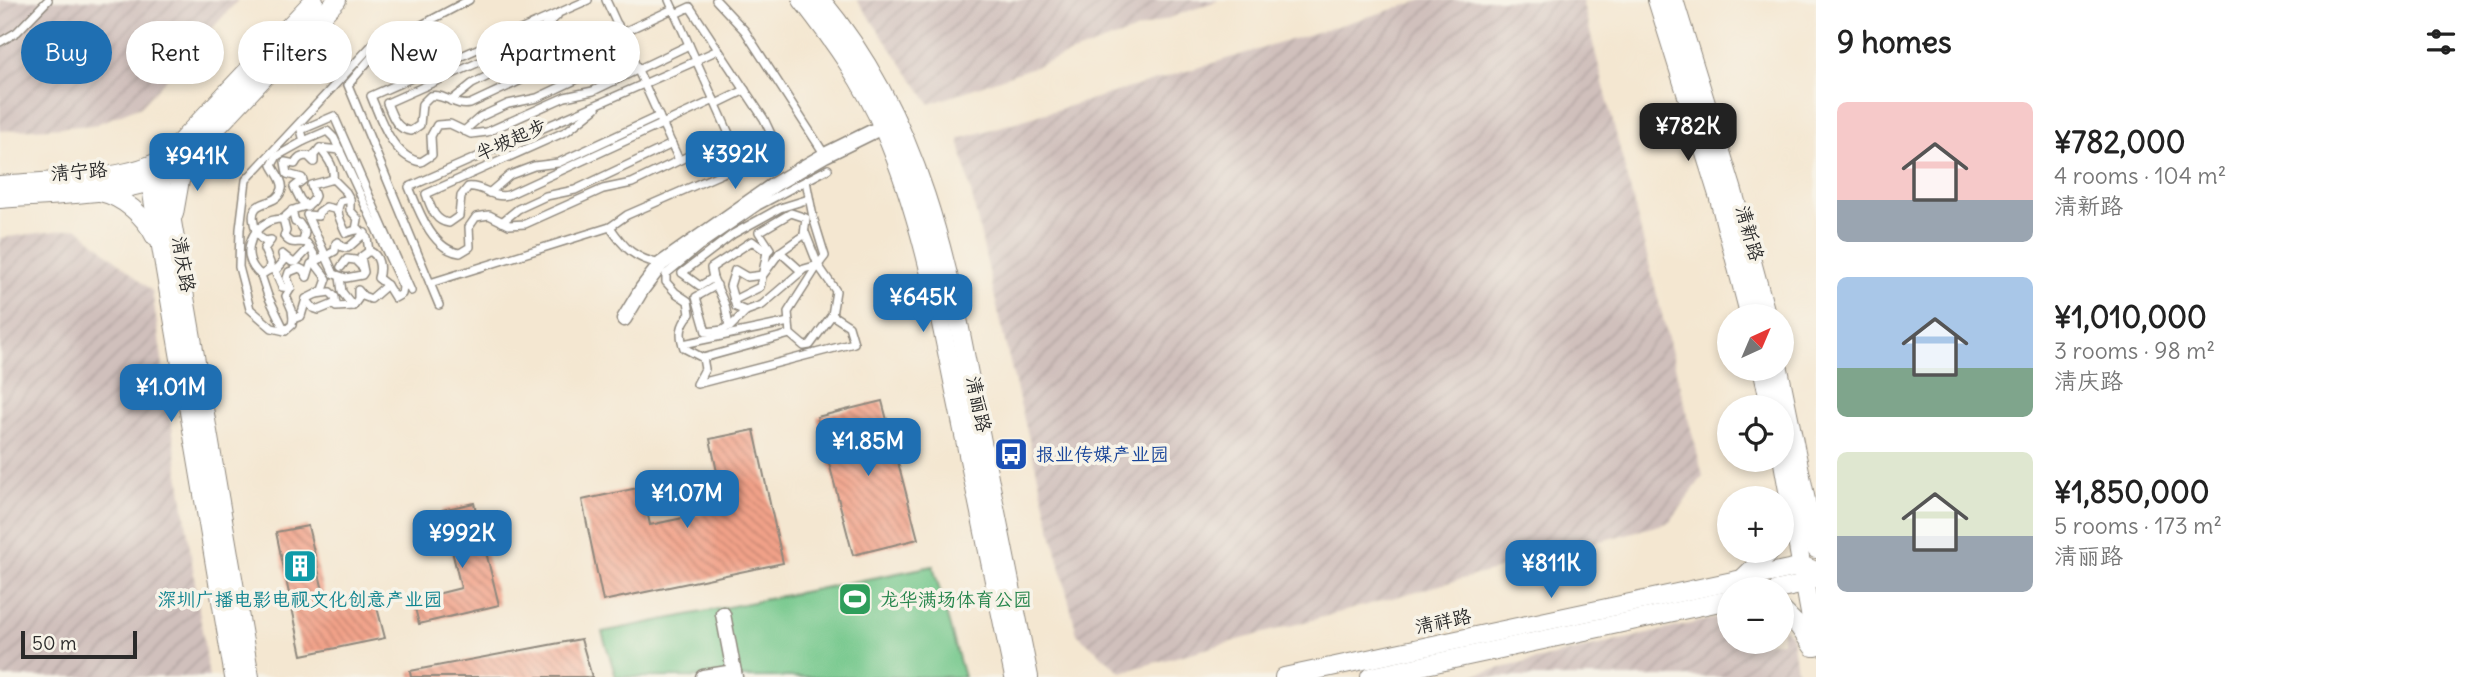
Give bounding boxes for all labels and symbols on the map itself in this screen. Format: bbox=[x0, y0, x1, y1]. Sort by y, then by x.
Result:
pin: ¥782K bbox=[1639, 104, 1737, 163]
street label: 半坡起步 bbox=[471, 113, 551, 165]
pin: ¥392K bbox=[686, 132, 784, 191]
pin: ¥941K bbox=[148, 134, 246, 193]
street label: 清宁路 bbox=[50, 157, 108, 185]
street label: 清新路 bbox=[1731, 202, 1769, 264]
street label: 清庆路 bbox=[167, 234, 201, 294]
pin: ¥645K bbox=[874, 274, 972, 334]
north arrow bbox=[1717, 304, 1794, 382]
pin: ¥1.01M bbox=[114, 364, 228, 424]
street label: 清丽路 bbox=[961, 374, 997, 434]
pin: ¥1.85M bbox=[811, 419, 925, 478]
bus stop icon: 报业传媒产业园 bbox=[992, 435, 1030, 473]
place label: 报业传媒产业园 bbox=[1036, 442, 1169, 466]
pin: ¥1.07M bbox=[630, 470, 744, 530]
pin: ¥992K bbox=[413, 510, 511, 570]
pin: ¥811K bbox=[1502, 540, 1600, 600]
building icon: 深圳广播电影电视文化创意产业园 bbox=[281, 547, 319, 585]
sports icon: 龙华满场体育公园 bbox=[836, 580, 874, 618]
place label: 深圳广播电影电视文化创意产业园 bbox=[157, 587, 443, 611]
place label: 龙华满场体育公园 bbox=[880, 587, 1032, 611]
street label: 清祥路 bbox=[1413, 603, 1473, 639]
scale bar bbox=[21, 628, 136, 660]

